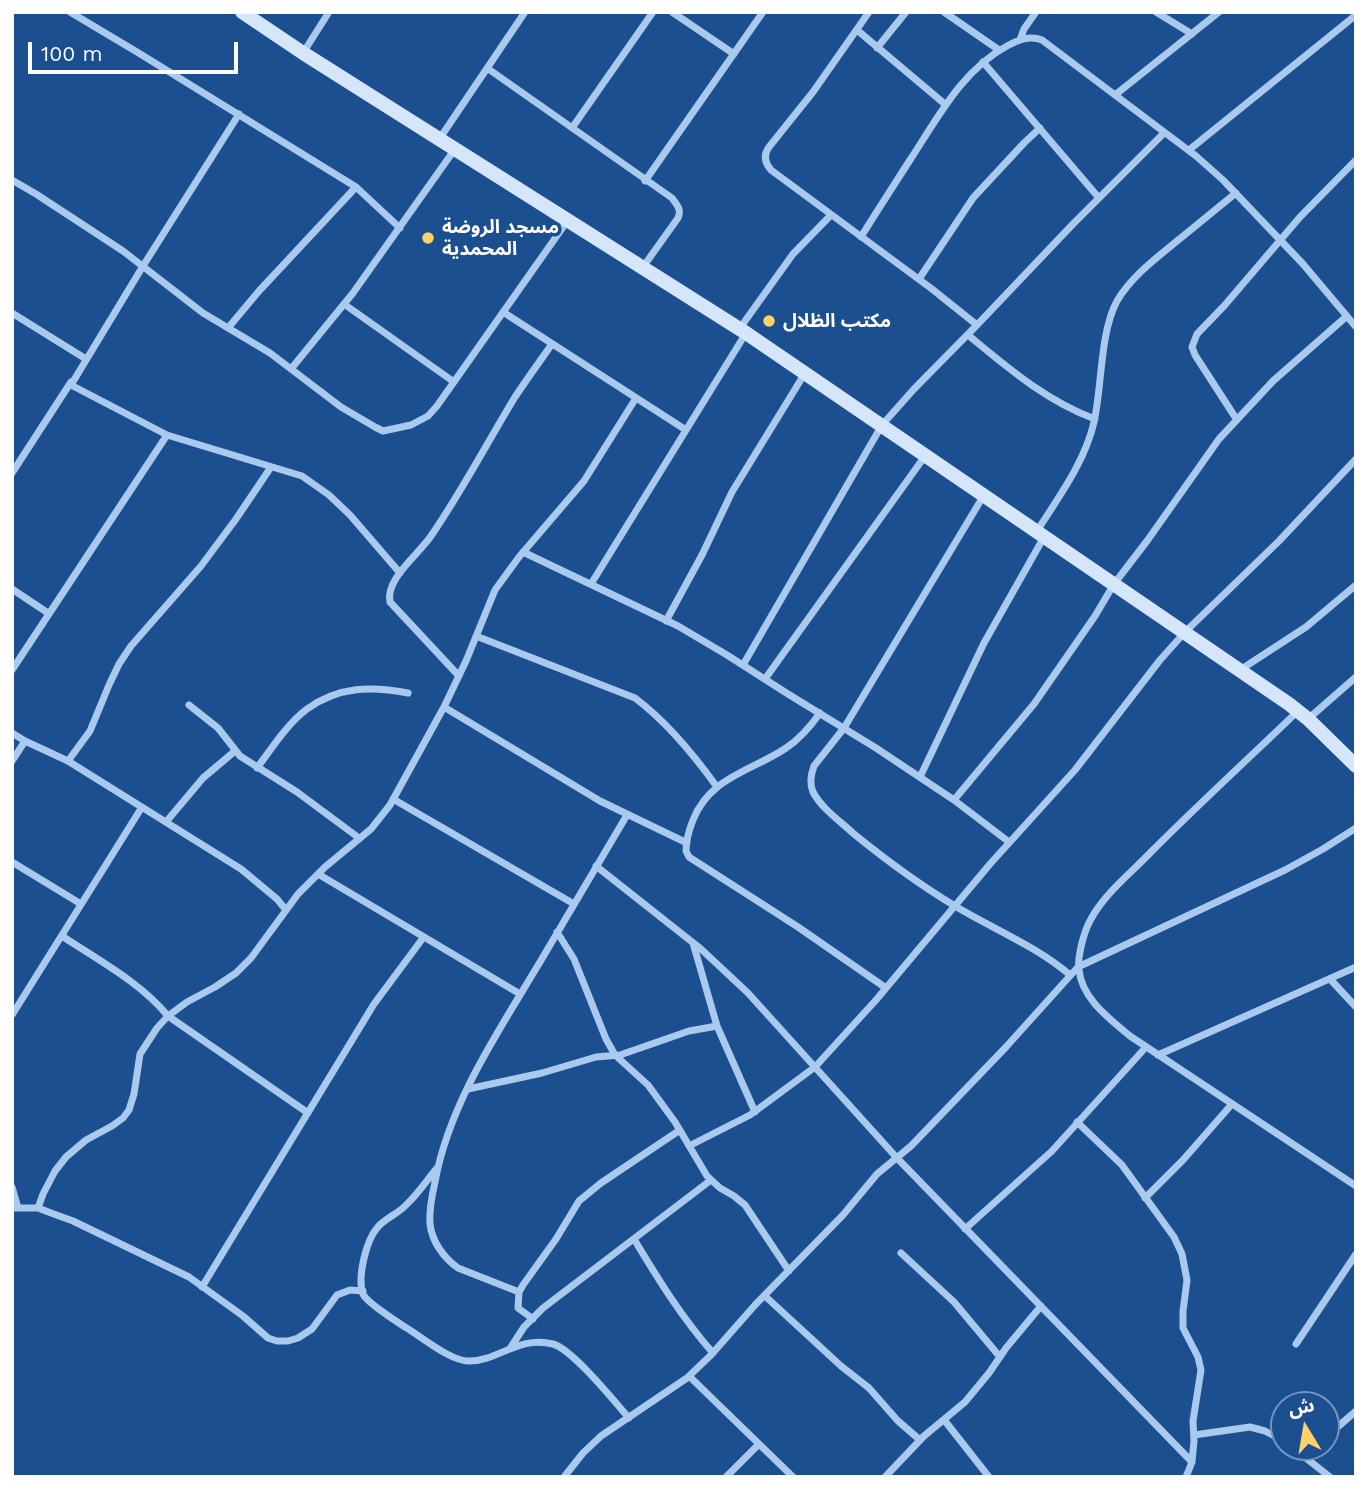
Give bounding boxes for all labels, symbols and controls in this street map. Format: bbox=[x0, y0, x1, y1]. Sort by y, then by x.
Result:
scale bar bbox=[32, 28, 242, 72]
text: 100 m bbox=[41, 41, 103, 66]
place label: مسجد الروضة المحمدية bbox=[442, 216, 559, 260]
marker: مسجد الروضة المحمدية bbox=[420, 230, 436, 246]
place label: مكتب الظلال bbox=[783, 310, 891, 332]
marker: مكتب الظلال bbox=[761, 313, 777, 329]
north arrow bbox=[1270, 1391, 1340, 1461]
text: ش bbox=[1286, 1393, 1316, 1421]

